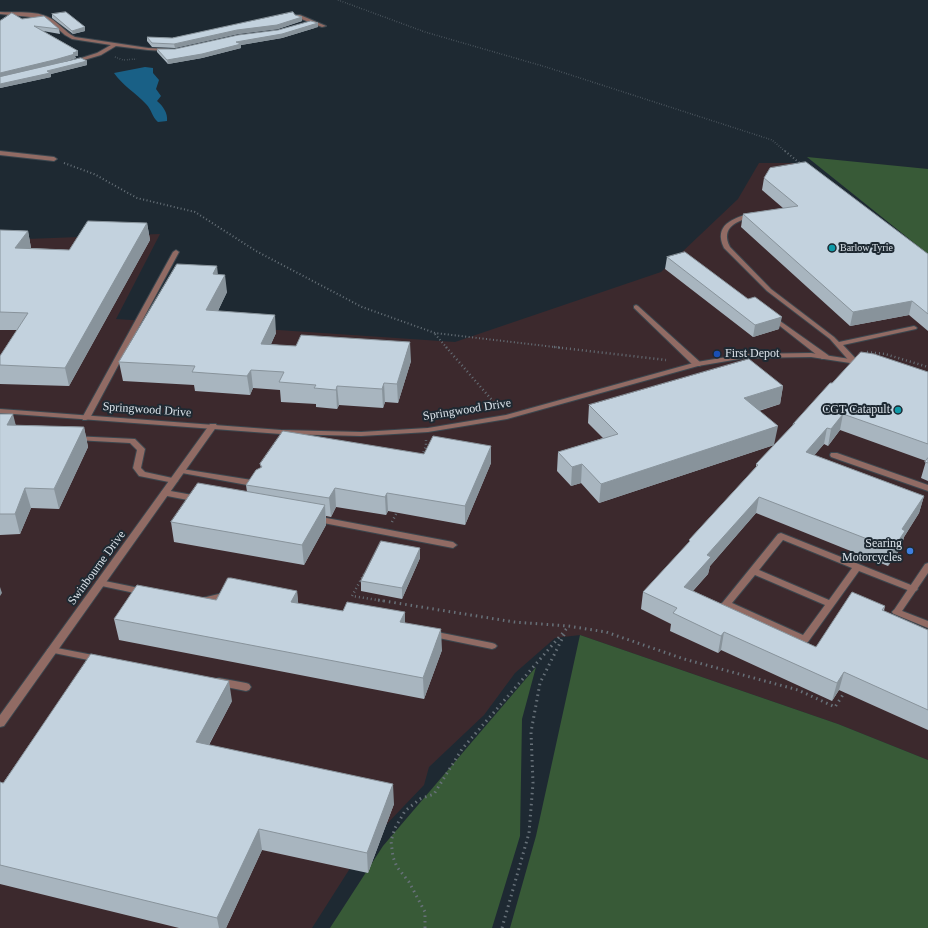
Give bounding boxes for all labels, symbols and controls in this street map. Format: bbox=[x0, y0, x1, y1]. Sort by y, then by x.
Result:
place label: Barlow Tyrie bbox=[840, 242, 893, 254]
marker: Barlow Tyrie bbox=[827, 243, 837, 253]
place label: First Depot bbox=[725, 347, 779, 361]
marker: First Depot bbox=[712, 349, 722, 359]
street label: Springwood Drive bbox=[422, 396, 512, 424]
street label: Springwood Drive bbox=[102, 400, 192, 420]
place label: CGT Catapult bbox=[822, 403, 890, 417]
marker: CGT Catapult bbox=[893, 405, 903, 415]
street label: Swinbourne Drive bbox=[65, 528, 129, 608]
place label: Searing Motorcycles bbox=[842, 537, 902, 565]
marker: Searing Motorcycles bbox=[905, 546, 915, 556]

